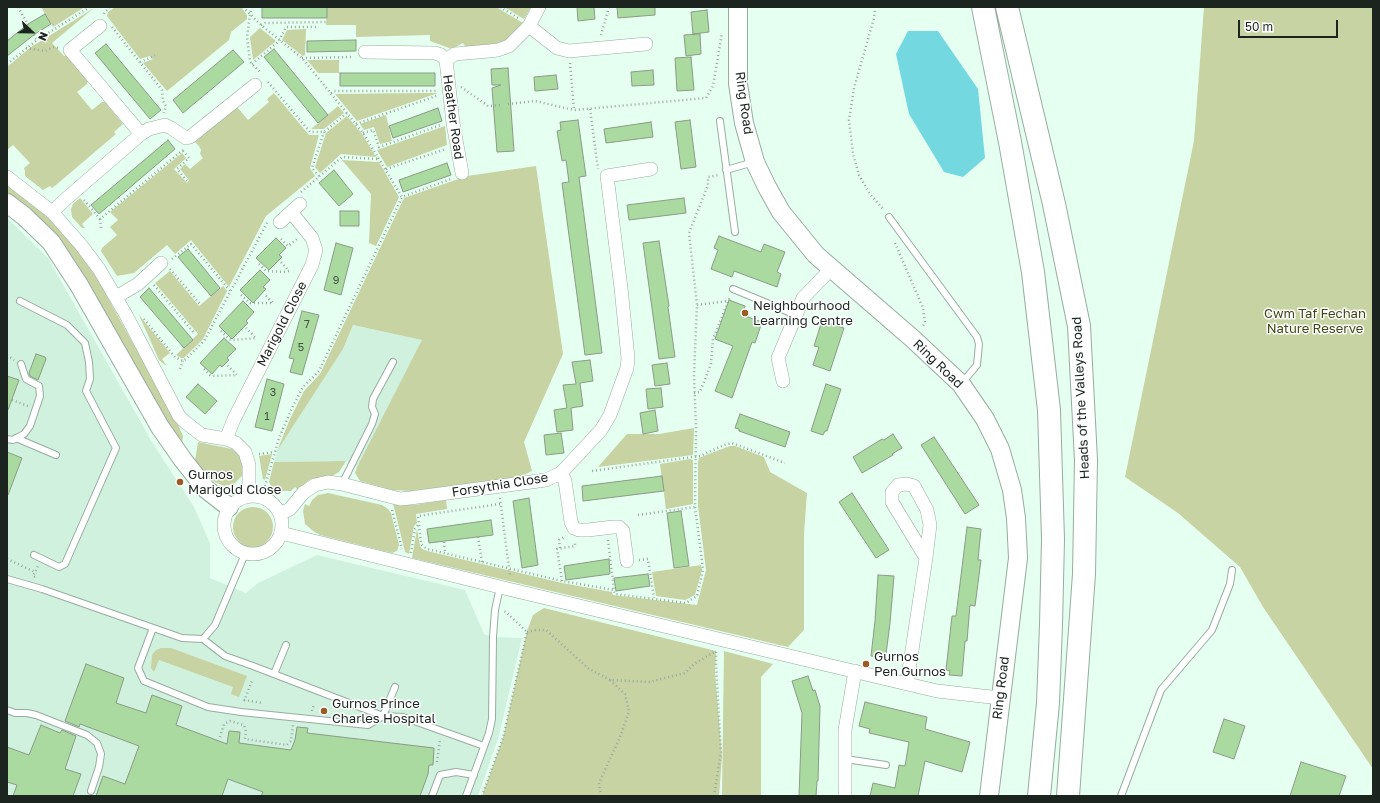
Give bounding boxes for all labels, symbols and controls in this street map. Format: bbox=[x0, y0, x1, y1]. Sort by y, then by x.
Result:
north arrow bbox=[12, 12, 52, 52]
scale bar bbox=[1240, 12, 1340, 38]
text: 50 m bbox=[1245, 19, 1273, 34]
text: N bbox=[36, 30, 51, 43]
street label: Ring Road bbox=[732, 71, 756, 135]
street label: Heather Road bbox=[439, 74, 467, 160]
house number: 9 bbox=[333, 274, 339, 288]
street label: Marigold Close bbox=[254, 279, 310, 369]
place label: Neighbourhood Learning Centre bbox=[753, 298, 853, 329]
park label: Cwm Taf Fechan Nature Reserve bbox=[1264, 306, 1366, 337]
marker: Neighbourhood Learning Centre bbox=[740, 308, 750, 318]
street label: Heads of the Valleys Road bbox=[1069, 316, 1093, 480]
house number: 7 bbox=[304, 318, 310, 332]
street label: Ring Road bbox=[910, 336, 966, 392]
house number: 5 bbox=[298, 341, 304, 355]
house number: 3 bbox=[270, 386, 276, 400]
house number: 1 bbox=[264, 410, 270, 424]
place label: Gurnos Marigold Close bbox=[188, 467, 281, 498]
street label: Forsythia Close bbox=[451, 470, 549, 500]
marker: Gurnos Marigold Close bbox=[175, 477, 185, 487]
place label: Gurnos Pen Gurnos bbox=[874, 649, 946, 680]
street label: Ring Road bbox=[989, 656, 1013, 720]
marker: Gurnos Pen Gurnos bbox=[861, 659, 871, 669]
place label: Gurnos Prince Charles Hospital bbox=[332, 696, 436, 727]
marker: Gurnos Prince Charles Hospital bbox=[319, 706, 329, 716]

